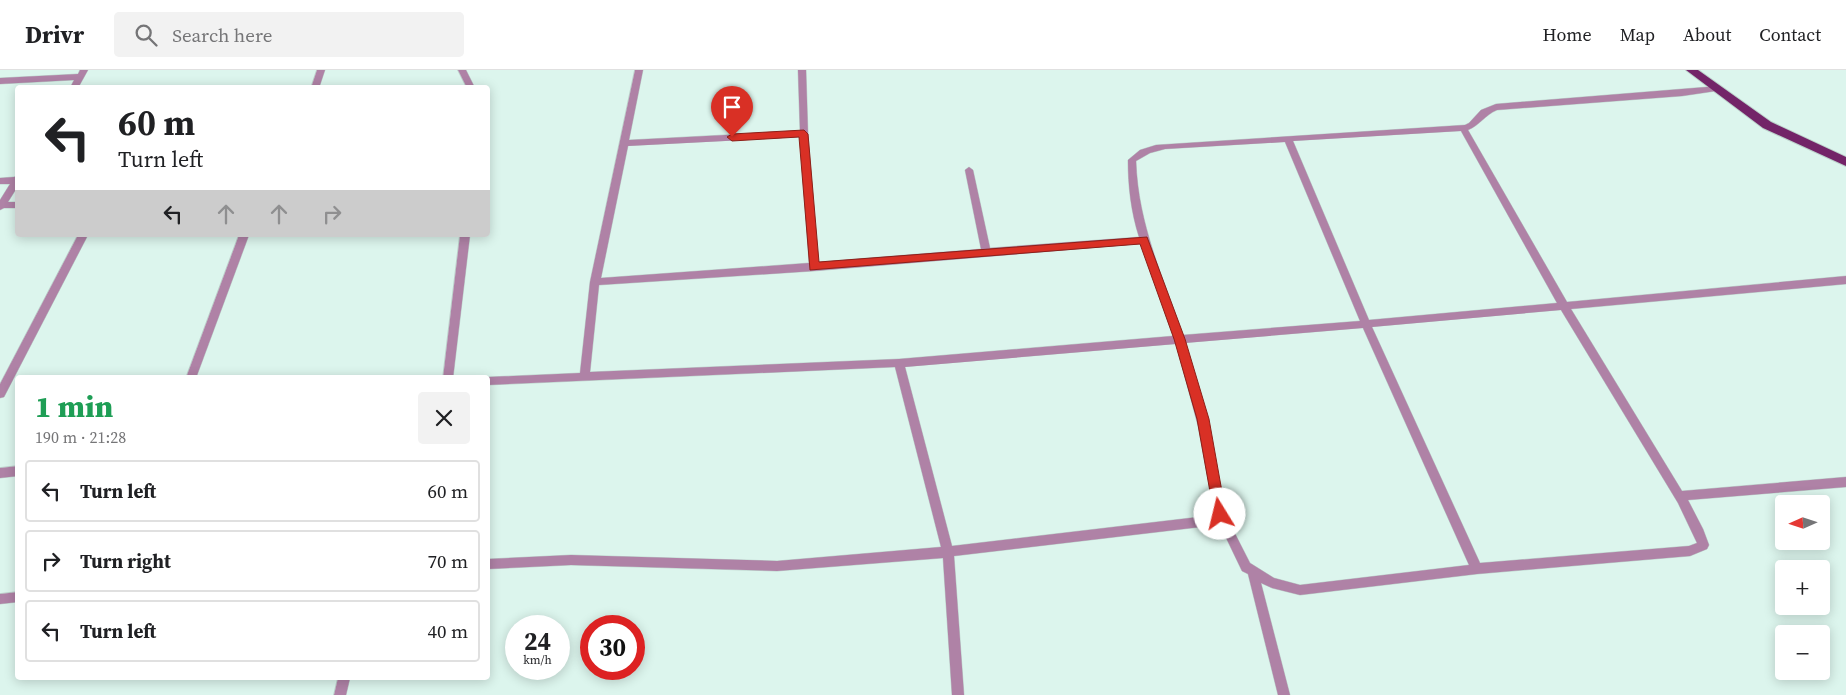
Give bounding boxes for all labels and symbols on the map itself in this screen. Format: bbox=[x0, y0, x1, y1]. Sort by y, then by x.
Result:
pin bbox=[711, 86, 753, 137]
position arrow bbox=[1193, 487, 1245, 539]
north arrow bbox=[1775, 495, 1830, 550]
speed limit sign: 30 bbox=[580, 615, 645, 680]

